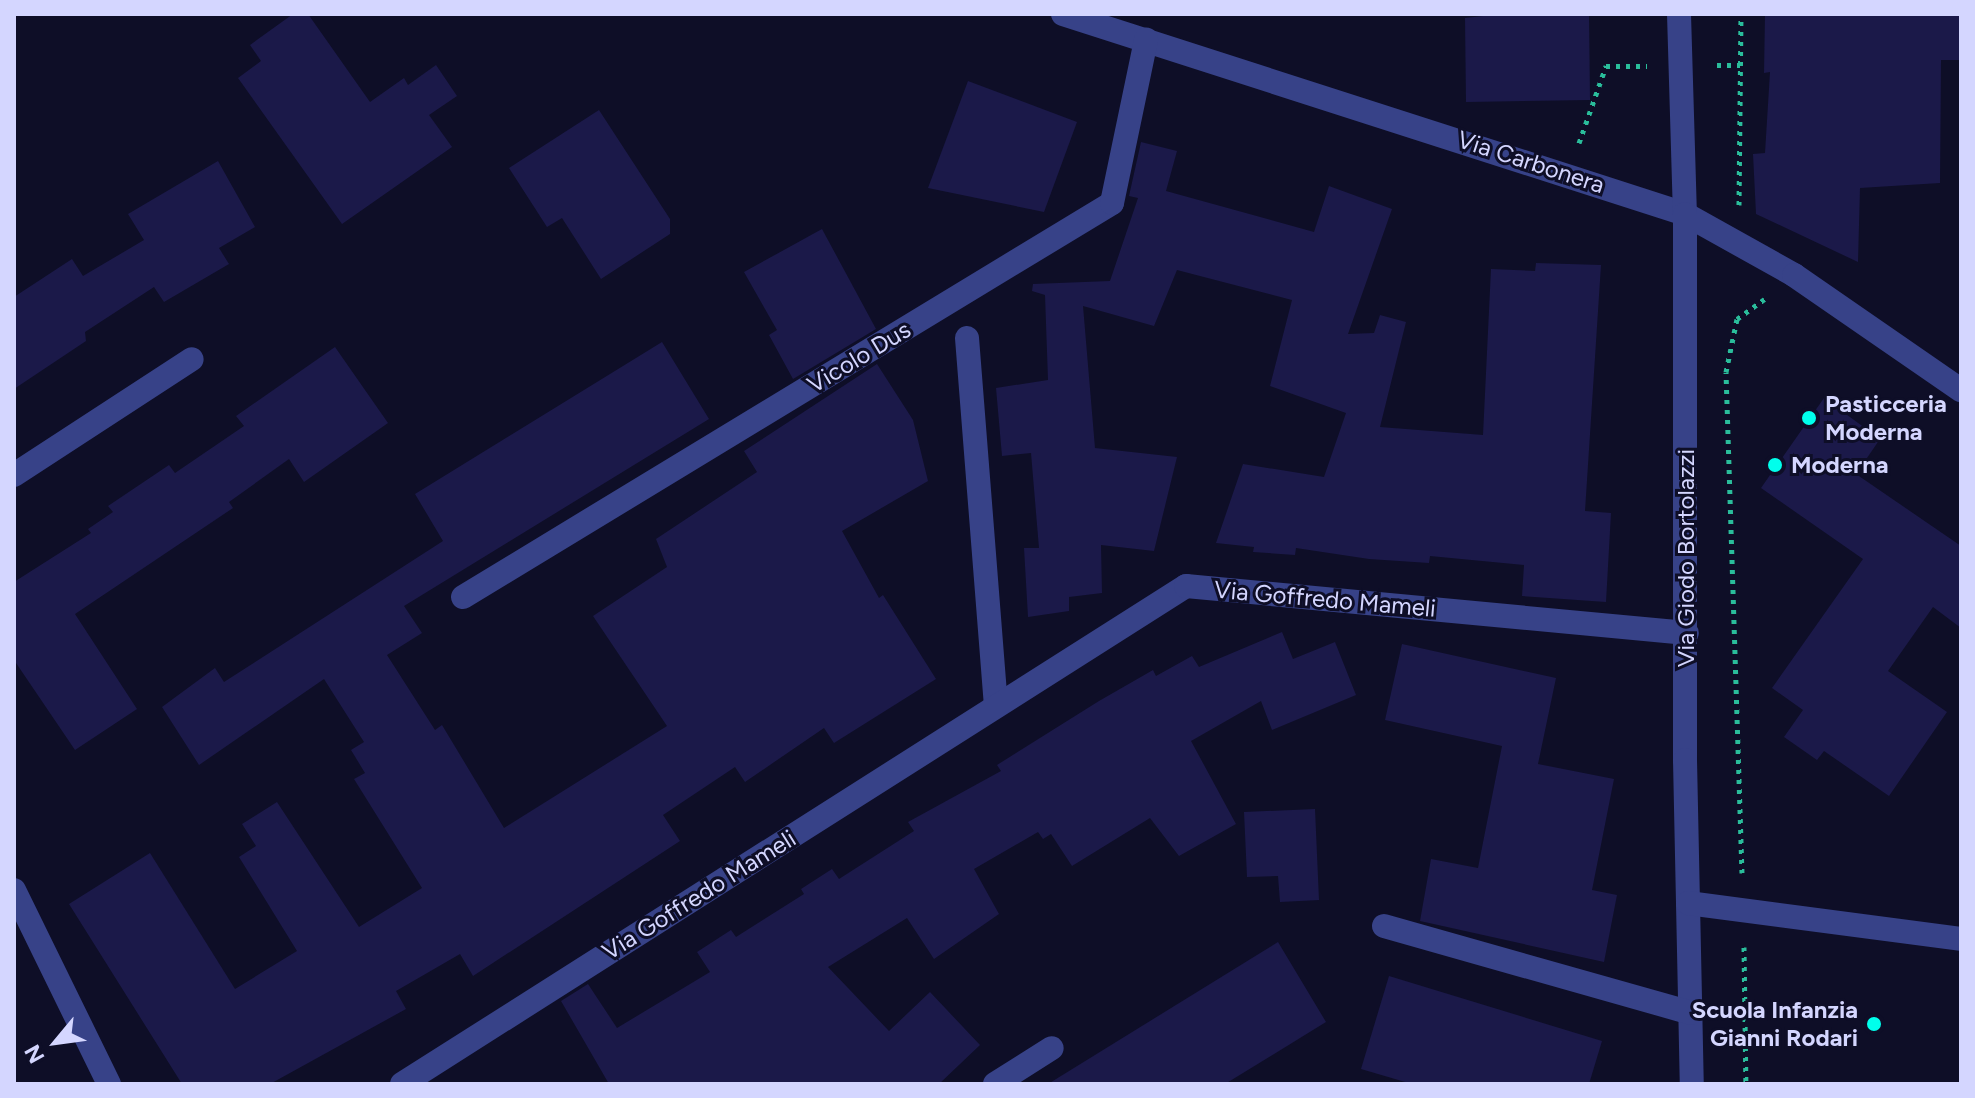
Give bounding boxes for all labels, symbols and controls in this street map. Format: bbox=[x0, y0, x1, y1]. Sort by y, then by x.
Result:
street label: Via Carbonera bbox=[1454, 125, 1608, 199]
street label: Vicolo Dus bbox=[802, 315, 916, 399]
place label: Pasticceria Moderna bbox=[1825, 390, 1947, 446]
marker: Pasticceria Moderna bbox=[1800, 409, 1818, 427]
street label: Via Giodo Bortolazzi bbox=[1672, 449, 1700, 667]
place label: Moderna bbox=[1791, 451, 1889, 479]
marker: Moderna bbox=[1766, 456, 1784, 474]
street label: Via Goffredo Mameli bbox=[1213, 575, 1437, 623]
street label: Via Goffredo Mameli bbox=[597, 824, 801, 966]
place label: Scuola Infanzia Gianni Rodari bbox=[1692, 996, 1858, 1052]
north arrow bbox=[16, 1002, 96, 1082]
marker: Scuola Infanzia Gianni Rodari bbox=[1865, 1015, 1883, 1033]
text: N bbox=[19, 1040, 51, 1068]

